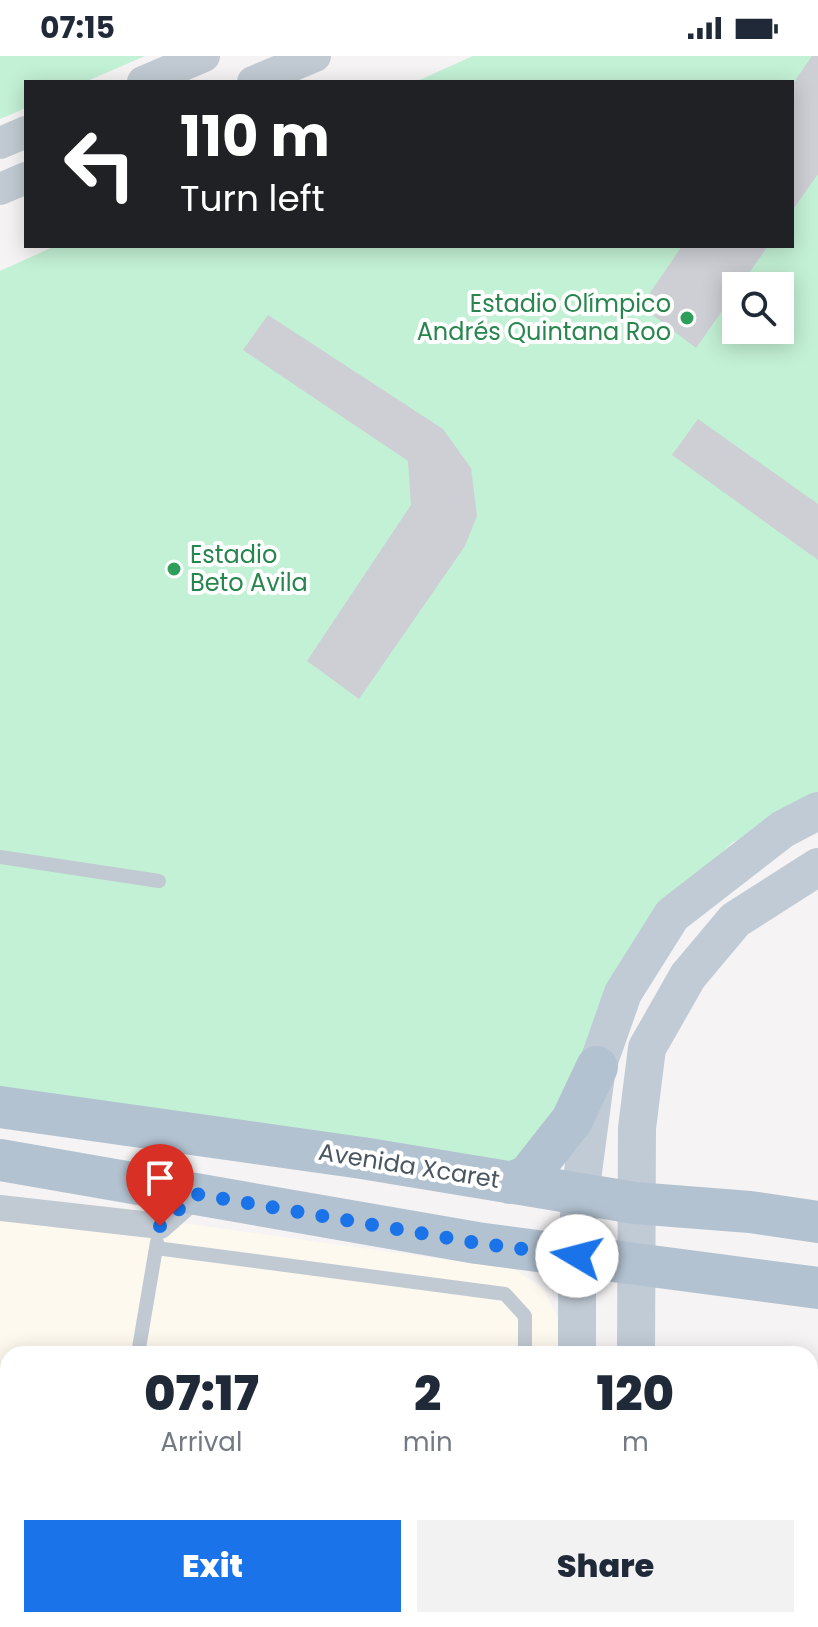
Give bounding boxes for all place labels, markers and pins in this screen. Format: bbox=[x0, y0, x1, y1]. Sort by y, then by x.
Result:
place label: Estadio Olímpico Andrés Quintana Roo bbox=[417, 287, 671, 348]
marker: Estadio Olímpico Andrés Quintana Roo bbox=[678, 309, 696, 327]
place label: Estadio Beto Avila bbox=[190, 538, 308, 599]
marker: Estadio Beto Avila bbox=[165, 560, 183, 578]
pin bbox=[126, 1144, 194, 1226]

